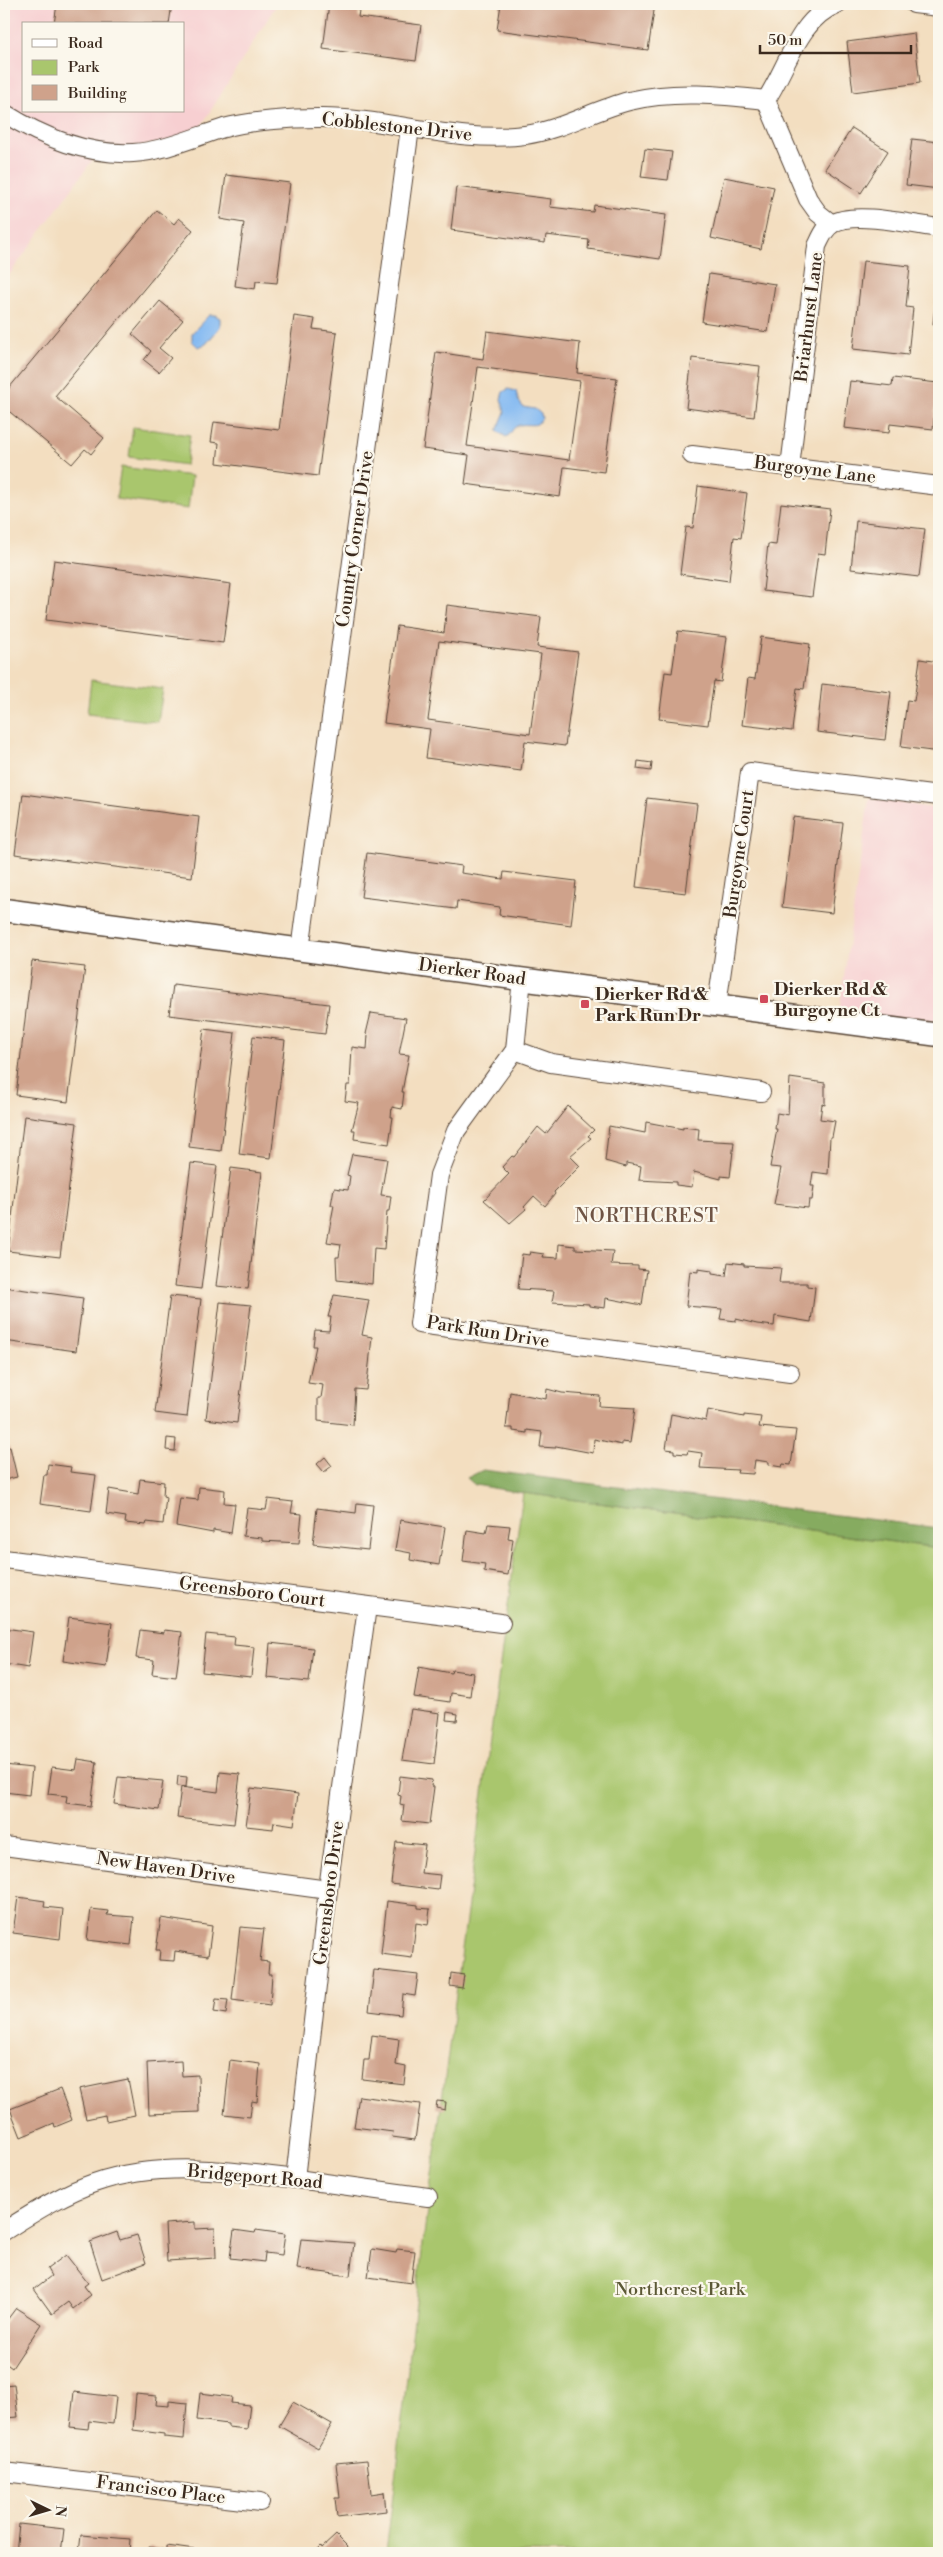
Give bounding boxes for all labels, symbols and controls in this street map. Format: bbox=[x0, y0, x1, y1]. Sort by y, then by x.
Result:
legend bbox=[22, 22, 185, 112]
scale bar bbox=[760, 22, 912, 54]
text: 50 m bbox=[768, 31, 802, 50]
text: Road bbox=[68, 34, 103, 53]
text: Park bbox=[68, 58, 100, 77]
text: Building bbox=[67, 84, 127, 103]
street label: Cobblestone Drive bbox=[321, 108, 473, 146]
street label: Briarhurst Lane bbox=[789, 251, 828, 384]
street label: Country Corner Drive bbox=[331, 449, 379, 629]
street label: Burgoyne Lane bbox=[752, 451, 877, 489]
street label: Burgoyne Court bbox=[718, 788, 759, 921]
street label: Dierker Road bbox=[417, 953, 528, 991]
place label: Dierker Rd & Burgoyne Ct bbox=[774, 978, 888, 1022]
place label: Dierker Rd & Park Run Dr bbox=[595, 983, 709, 1027]
marker: Dierker Rd & Burgoyne Ct bbox=[758, 993, 770, 1005]
marker: Dierker Rd & Park Run Dr bbox=[579, 998, 591, 1010]
district label: NORTHCREST bbox=[575, 1204, 719, 1228]
street label: Park Run Drive bbox=[425, 1311, 551, 1353]
street label: Greensboro Court bbox=[178, 1572, 327, 1612]
street label: Greensboro Drive bbox=[309, 1819, 349, 1967]
street label: New Haven Drive bbox=[95, 1847, 237, 1889]
street label: Bridgeport Road bbox=[185, 2160, 324, 2194]
park label: Northcrest Park bbox=[615, 2278, 747, 2301]
street label: Francisco Place bbox=[95, 2471, 227, 2509]
north arrow bbox=[22, 2484, 72, 2534]
text: N bbox=[51, 2505, 69, 2517]

